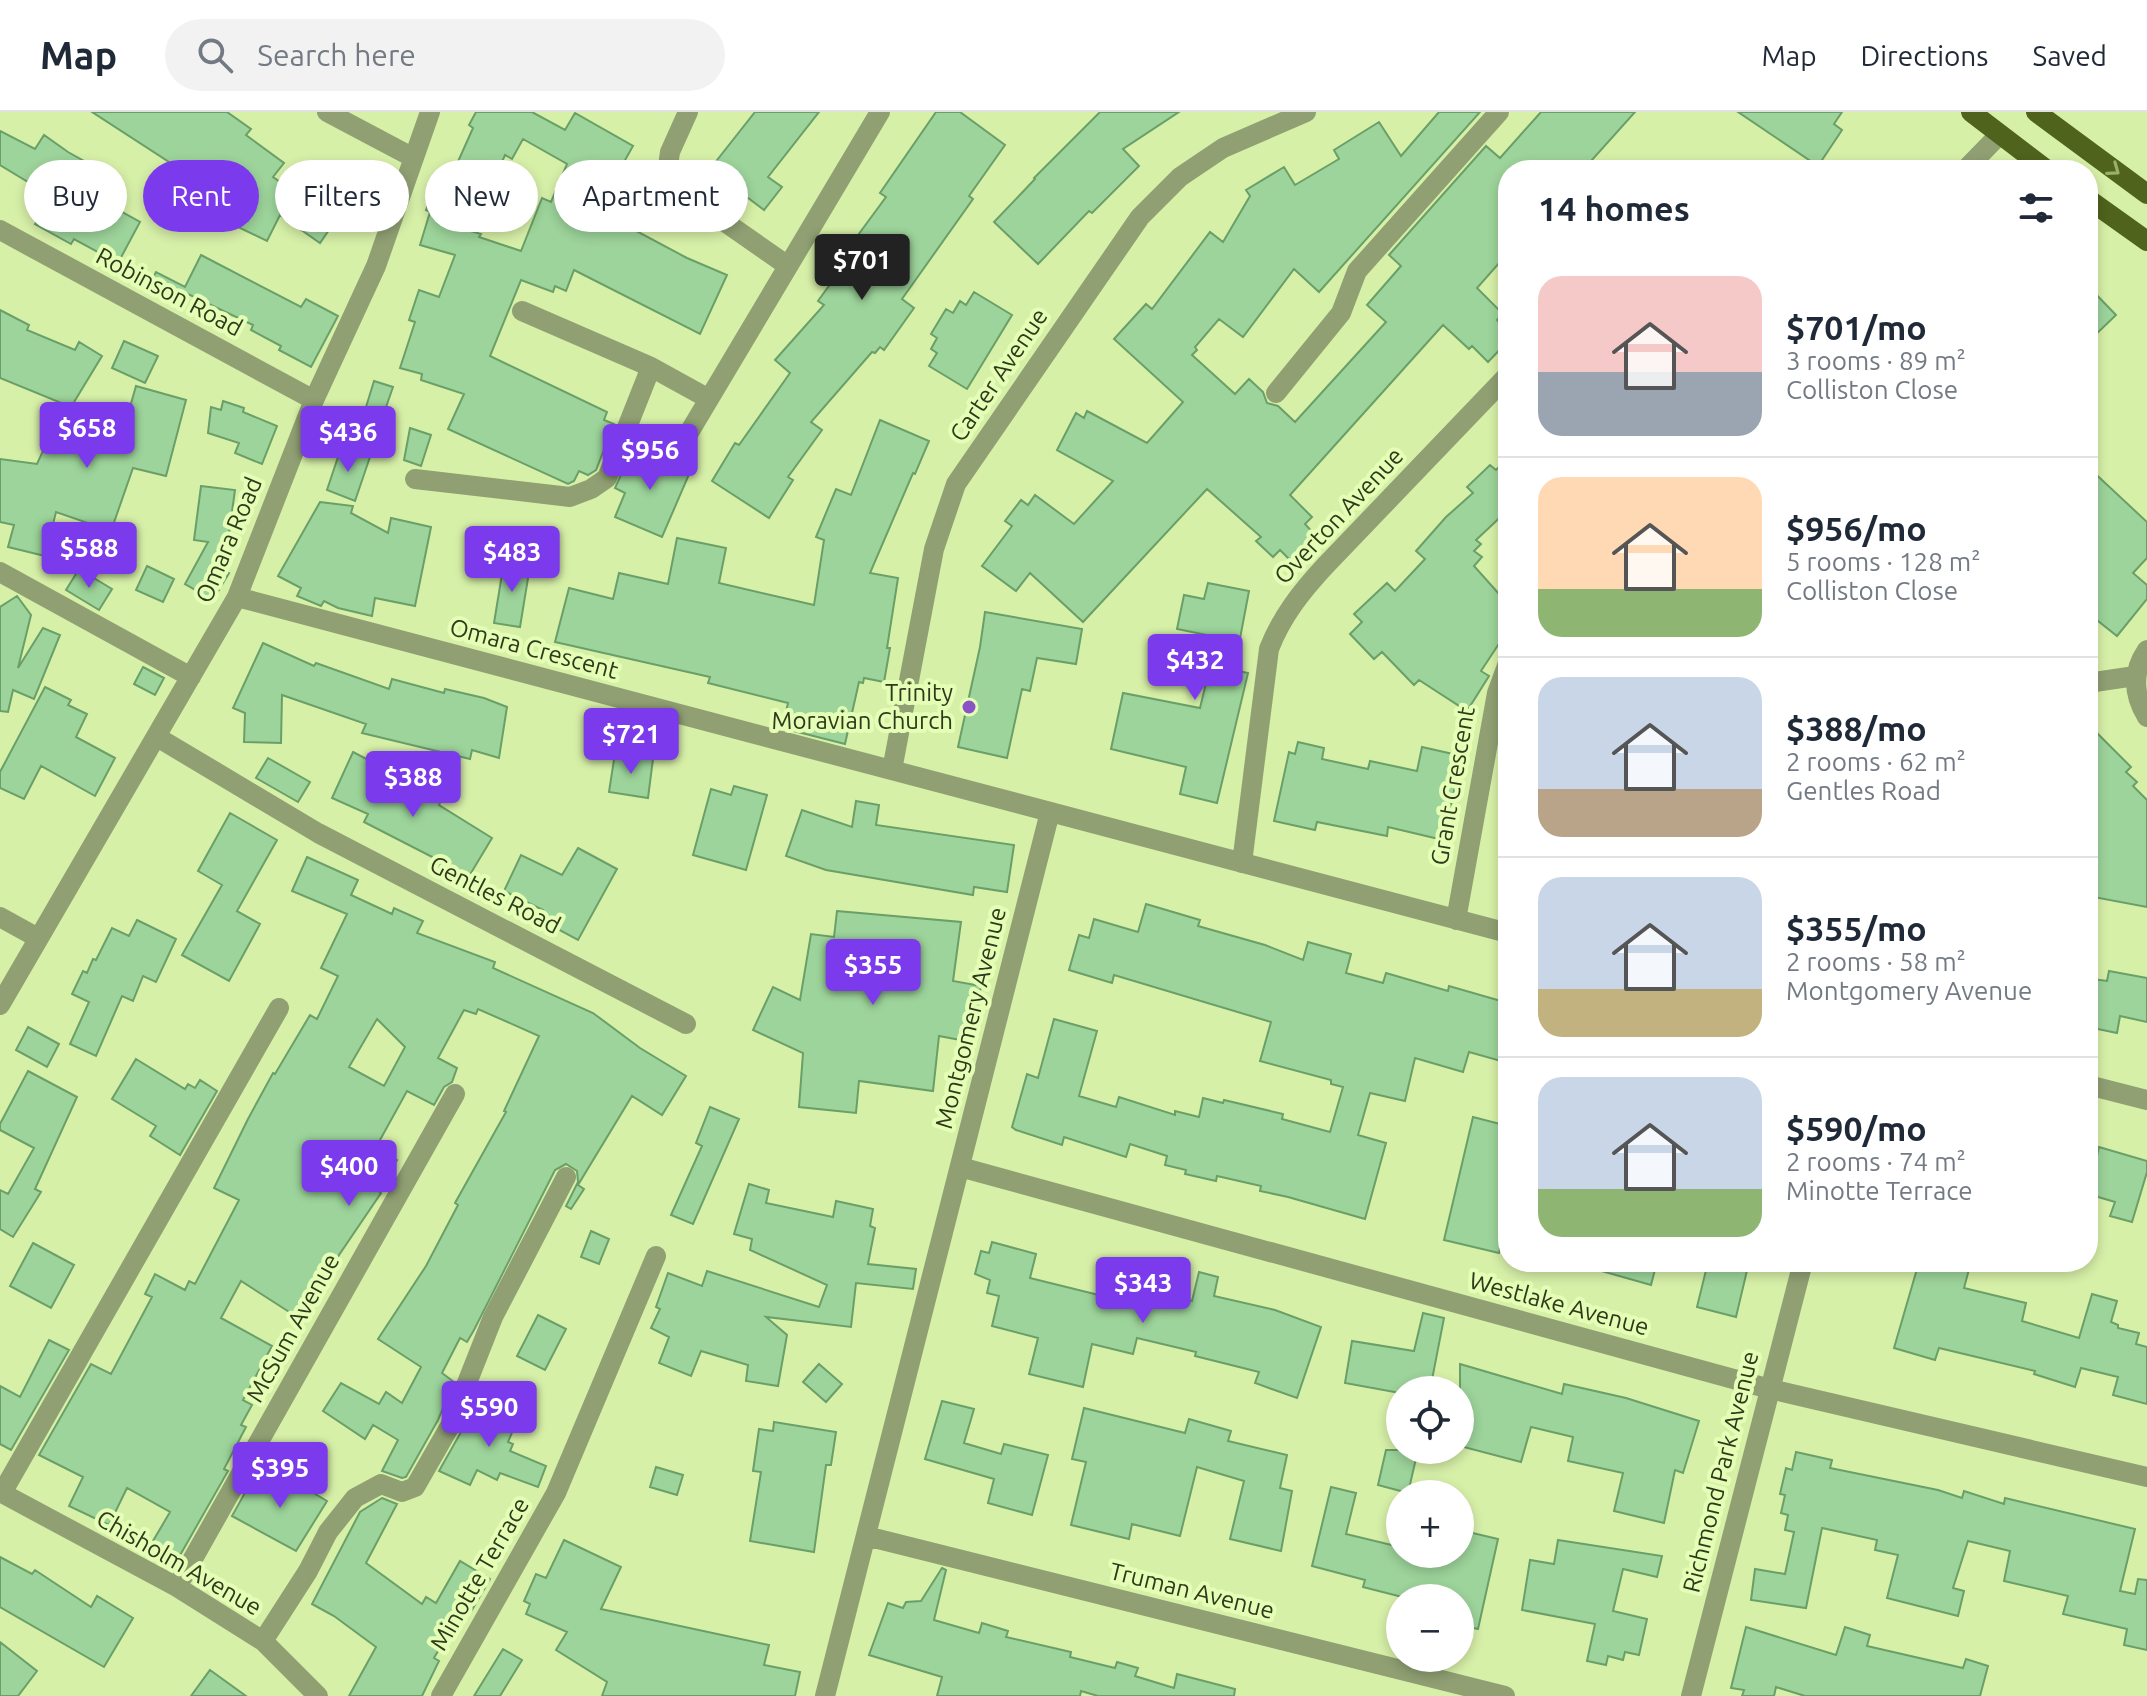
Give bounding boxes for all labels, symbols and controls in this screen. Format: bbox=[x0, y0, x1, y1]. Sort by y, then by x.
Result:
search box bbox=[165, 19, 725, 91]
icon: search bbox=[193, 33, 237, 77]
text: Map bbox=[40, 34, 117, 76]
text: Search here bbox=[257, 38, 416, 72]
text: Map bbox=[1761, 40, 1817, 71]
text: Directions bbox=[1861, 40, 1988, 71]
text: Saved bbox=[2032, 40, 2107, 71]
chip: Buy bbox=[24, 160, 127, 232]
chip: Rent bbox=[143, 160, 259, 232]
chip: Filters bbox=[275, 160, 409, 232]
chip: New bbox=[425, 160, 538, 232]
chip: Apartment bbox=[554, 160, 748, 232]
one-way arrow bbox=[2105, 160, 2120, 174]
icon: filters bbox=[2014, 186, 2058, 230]
text: 14 homes bbox=[1538, 189, 1690, 227]
pin: $701 bbox=[815, 234, 909, 302]
street label: Robinson Road bbox=[92, 242, 247, 341]
text: $701 bbox=[833, 245, 891, 274]
street label: Carter Avenue bbox=[944, 303, 1053, 446]
icon: home bbox=[1602, 308, 1698, 404]
text: $701/mo bbox=[1786, 308, 1927, 346]
text: 3 rooms · 89 m² bbox=[1786, 346, 1966, 375]
text: Colliston Close bbox=[1786, 375, 1958, 404]
pin: $658 bbox=[40, 402, 134, 470]
pin: $436 bbox=[301, 406, 395, 474]
text: $658 bbox=[58, 413, 116, 442]
text: $436 bbox=[319, 417, 377, 446]
pin: $956 bbox=[603, 424, 697, 492]
text: $956 bbox=[621, 435, 679, 464]
street label: Overton Avenue bbox=[1269, 442, 1409, 589]
street label: Omara Road bbox=[190, 473, 267, 607]
icon: home bbox=[1602, 509, 1698, 605]
text: $956/mo bbox=[1786, 509, 1927, 547]
pin: $588 bbox=[42, 522, 136, 590]
pin: $483 bbox=[465, 526, 559, 594]
text: $588 bbox=[60, 533, 118, 562]
text: $483 bbox=[483, 537, 541, 566]
text: 5 rooms · 128 m² bbox=[1786, 547, 1981, 576]
text: Colliston Close bbox=[1786, 576, 1958, 605]
street label: Omara Crescent bbox=[447, 613, 622, 684]
pin: $432 bbox=[1148, 634, 1242, 702]
text: $432 bbox=[1166, 645, 1224, 674]
place label: Trinity Moravian Church bbox=[772, 679, 953, 734]
marker: Trinity Moravian Church bbox=[960, 698, 978, 716]
street label: Grant Crescent bbox=[1425, 704, 1480, 867]
pin: $721 bbox=[584, 708, 678, 776]
icon: home bbox=[1602, 709, 1698, 805]
text: $388/mo bbox=[1786, 709, 1927, 747]
text: $721 bbox=[602, 719, 660, 748]
text: 2 rooms · 62 m² bbox=[1786, 747, 1966, 776]
pin: $388 bbox=[366, 751, 460, 819]
text: $388 bbox=[384, 762, 442, 791]
text: Gentles Road bbox=[1786, 776, 1941, 805]
street label: Gentles Road bbox=[425, 850, 565, 939]
street label: Montgomery Avenue bbox=[930, 904, 1011, 1131]
icon: home bbox=[1602, 909, 1698, 1005]
text: $355/mo bbox=[1786, 909, 1927, 947]
pin: $355 bbox=[826, 939, 920, 1007]
text: 2 rooms · 58 m² bbox=[1786, 947, 1966, 976]
text: $355 bbox=[844, 950, 902, 979]
text: Montgomery Avenue bbox=[1786, 976, 2032, 1005]
icon: home bbox=[1602, 1109, 1698, 1205]
text: $590/mo bbox=[1786, 1109, 1927, 1147]
pin: $400 bbox=[302, 1140, 396, 1208]
text: 2 rooms · 74 m² bbox=[1786, 1147, 1966, 1176]
text: $400 bbox=[320, 1151, 378, 1180]
text: Minotte Terrace bbox=[1786, 1176, 1973, 1205]
street label: McSum Avenue bbox=[241, 1249, 344, 1407]
pin: $343 bbox=[1096, 1257, 1190, 1325]
street label: Westlake Avenue bbox=[1466, 1267, 1652, 1340]
text: $343 bbox=[1114, 1268, 1172, 1297]
street label: Richmond Park Avenue bbox=[1677, 1348, 1764, 1595]
map controls bbox=[1386, 1376, 1474, 1672]
button: locate bbox=[1386, 1376, 1474, 1464]
pin: $590 bbox=[442, 1381, 536, 1449]
text: $590 bbox=[460, 1392, 518, 1421]
pin: $395 bbox=[233, 1442, 327, 1510]
text: $395 bbox=[251, 1453, 309, 1482]
button: + bbox=[1386, 1480, 1474, 1568]
street label: Minotte Terrace bbox=[425, 1492, 534, 1655]
street label: Chisholm Avenue bbox=[92, 1504, 266, 1621]
street label: Truman Avenue bbox=[1107, 1557, 1277, 1624]
button: − bbox=[1386, 1584, 1474, 1672]

